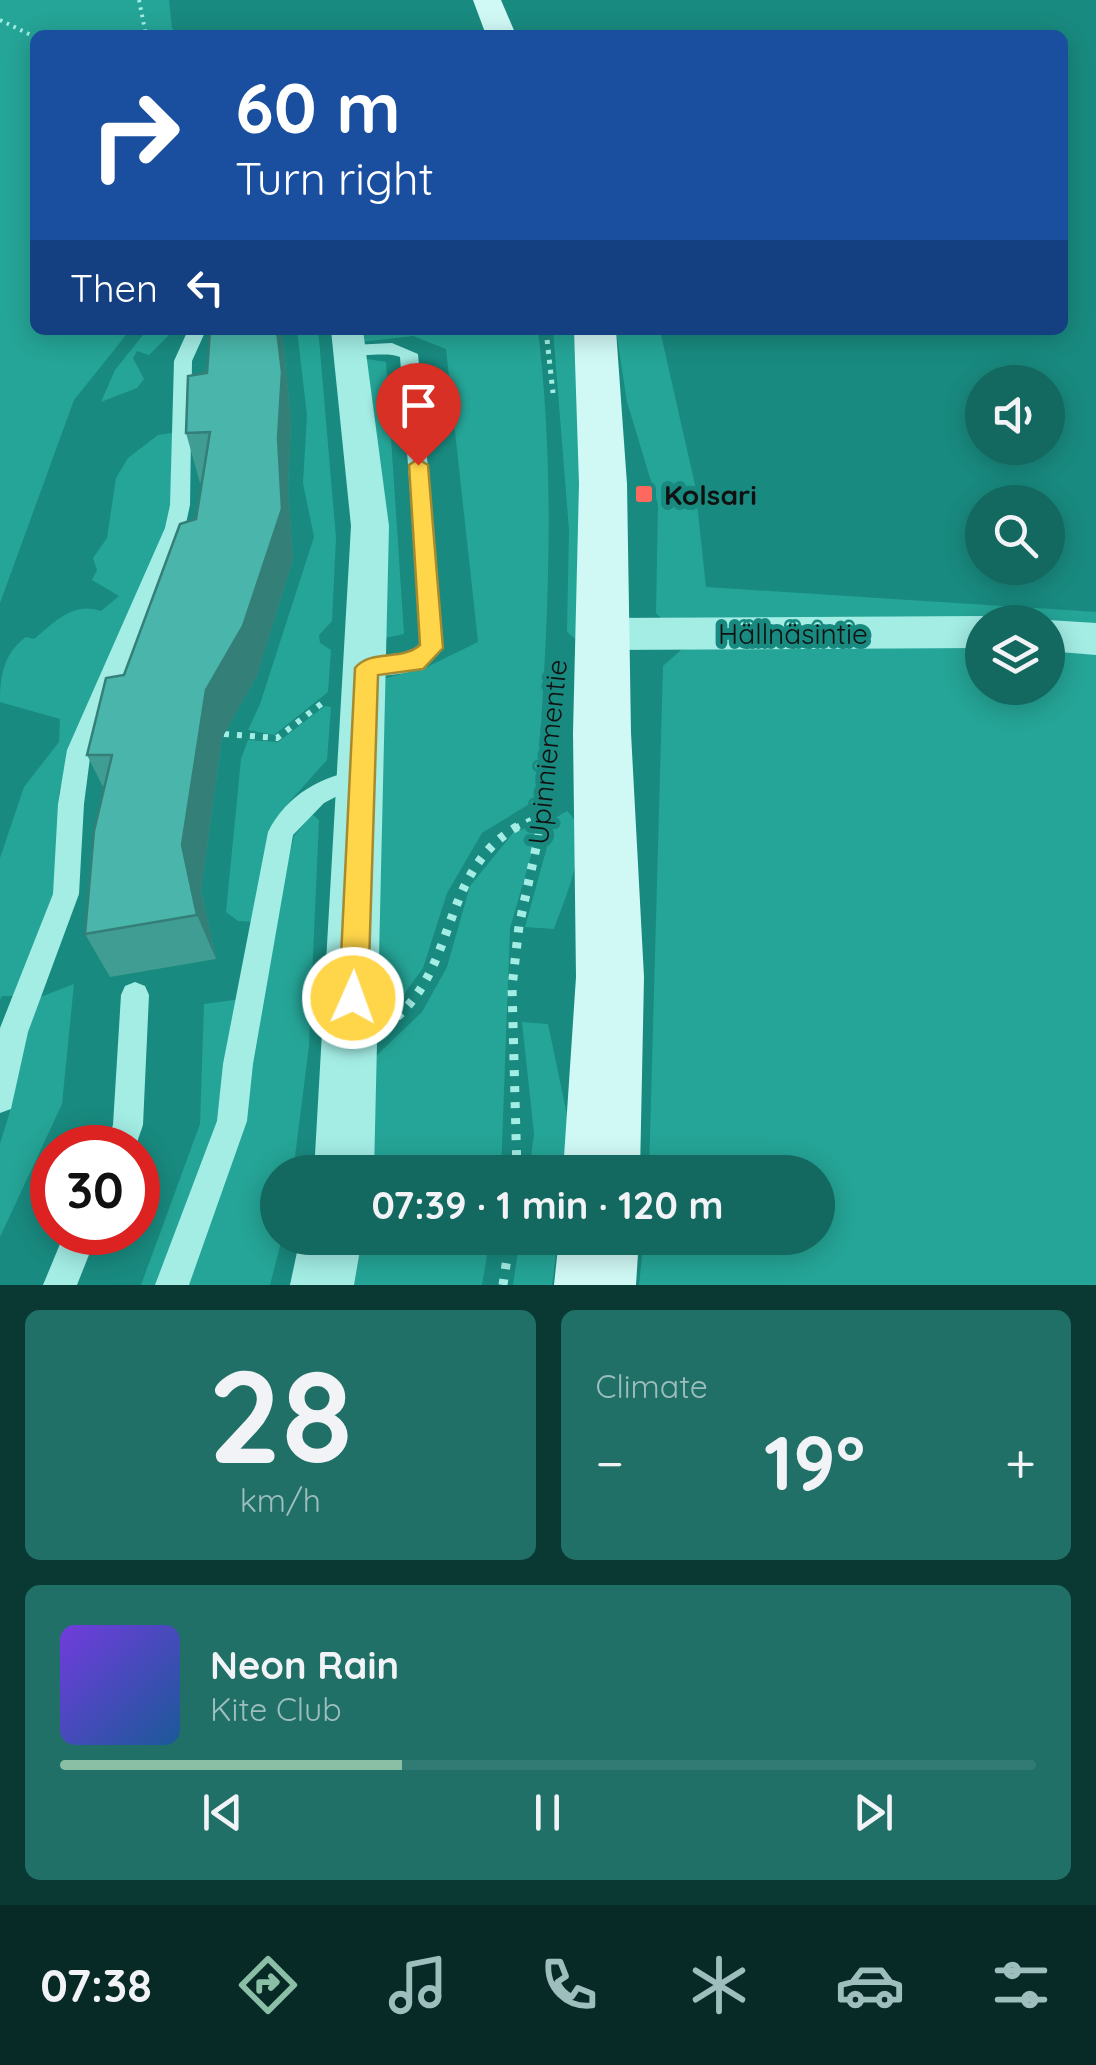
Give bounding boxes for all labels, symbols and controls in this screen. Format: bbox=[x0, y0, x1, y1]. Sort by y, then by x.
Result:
text: 60 m bbox=[235, 63, 401, 151]
icon: right bbox=[70, 70, 200, 200]
text: Turn right bbox=[235, 150, 434, 206]
icon: left bbox=[178, 260, 233, 315]
text: Then bbox=[70, 264, 158, 312]
pin bbox=[376, 363, 461, 466]
map controls bbox=[965, 365, 1065, 705]
button: sound bbox=[965, 365, 1065, 465]
icon: arrive bbox=[391, 378, 446, 433]
place label: Kolsari bbox=[664, 477, 757, 512]
marker: Kolsari bbox=[633, 483, 655, 505]
button: search bbox=[965, 485, 1065, 585]
button: layers bbox=[965, 605, 1065, 705]
street label: Hällnäsintie bbox=[718, 616, 868, 651]
street label: Upinniementie bbox=[520, 658, 574, 846]
position arrow bbox=[301, 946, 405, 1050]
speed limit sign: 30 bbox=[30, 1125, 160, 1255]
text: 07:39 · 1 min · 120 m bbox=[372, 1181, 723, 1229]
text: 28 bbox=[208, 1333, 353, 1496]
text: Climate bbox=[596, 1366, 708, 1406]
text: 19° bbox=[764, 1415, 865, 1509]
text: − bbox=[596, 1428, 624, 1497]
text: + bbox=[1005, 1428, 1036, 1497]
text: km/h bbox=[240, 1480, 321, 1520]
text: Neon Rain bbox=[210, 1641, 399, 1689]
text: Kite Club bbox=[210, 1689, 342, 1729]
icon: previous bbox=[195, 1785, 250, 1840]
icon: pause bbox=[520, 1785, 575, 1840]
icon: next bbox=[846, 1785, 901, 1840]
icon: directions bbox=[233, 1950, 303, 2020]
icon: music bbox=[383, 1950, 453, 2020]
icon: phone bbox=[534, 1950, 604, 2020]
icon: climate bbox=[684, 1950, 754, 2020]
icon: car bbox=[835, 1950, 905, 2020]
icon: filters bbox=[986, 1950, 1056, 2020]
text: 07:38 bbox=[40, 1957, 152, 2013]

